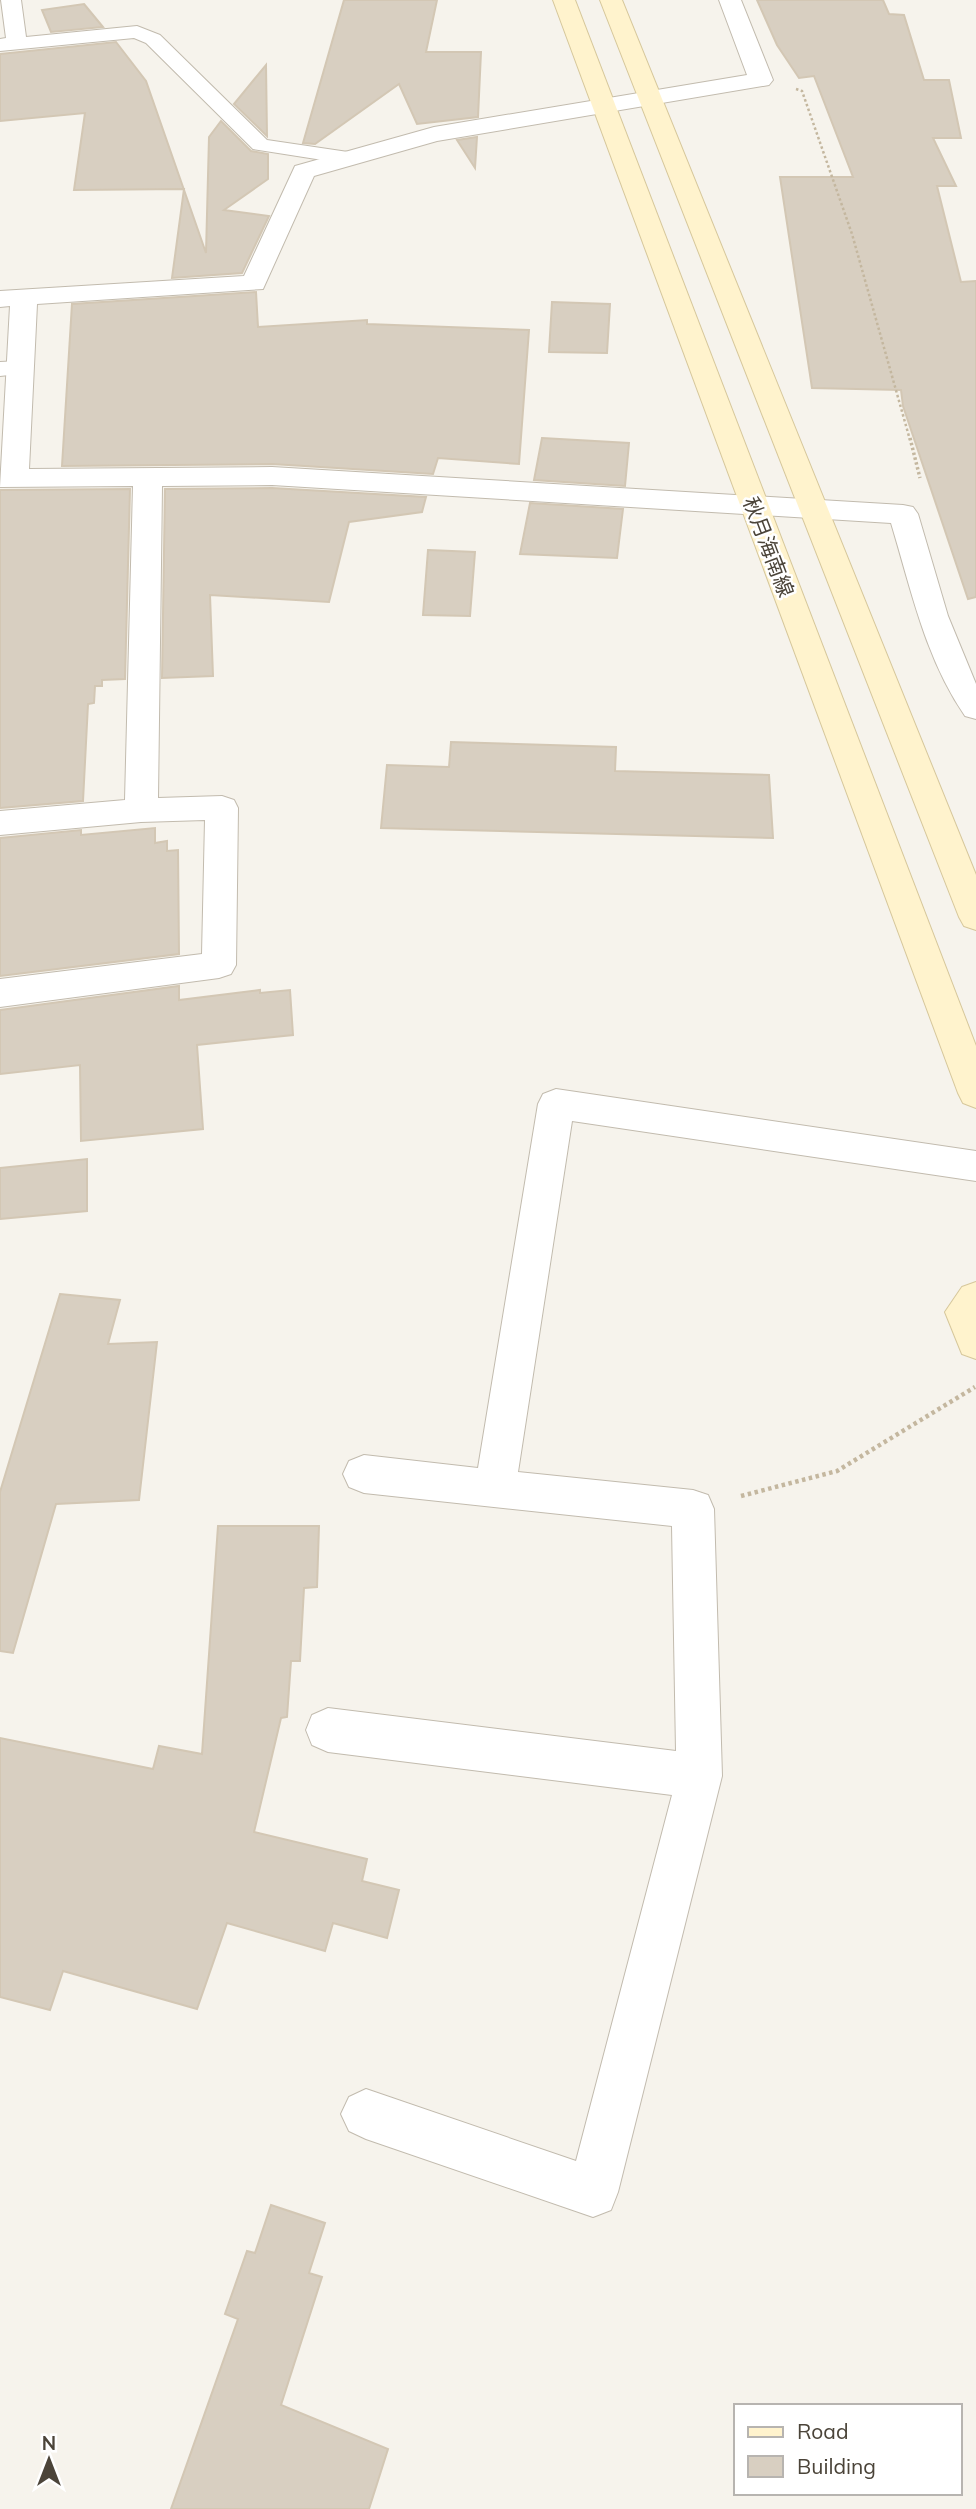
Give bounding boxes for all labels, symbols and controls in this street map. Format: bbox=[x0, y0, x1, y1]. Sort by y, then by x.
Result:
street label: 秋月海南線 bbox=[738, 493, 800, 600]
legend bbox=[734, 2404, 962, 2495]
text: Road bbox=[797, 2418, 848, 2444]
north arrow bbox=[14, 2425, 84, 2495]
text: N bbox=[42, 2431, 56, 2455]
text: Building bbox=[797, 2453, 876, 2479]

